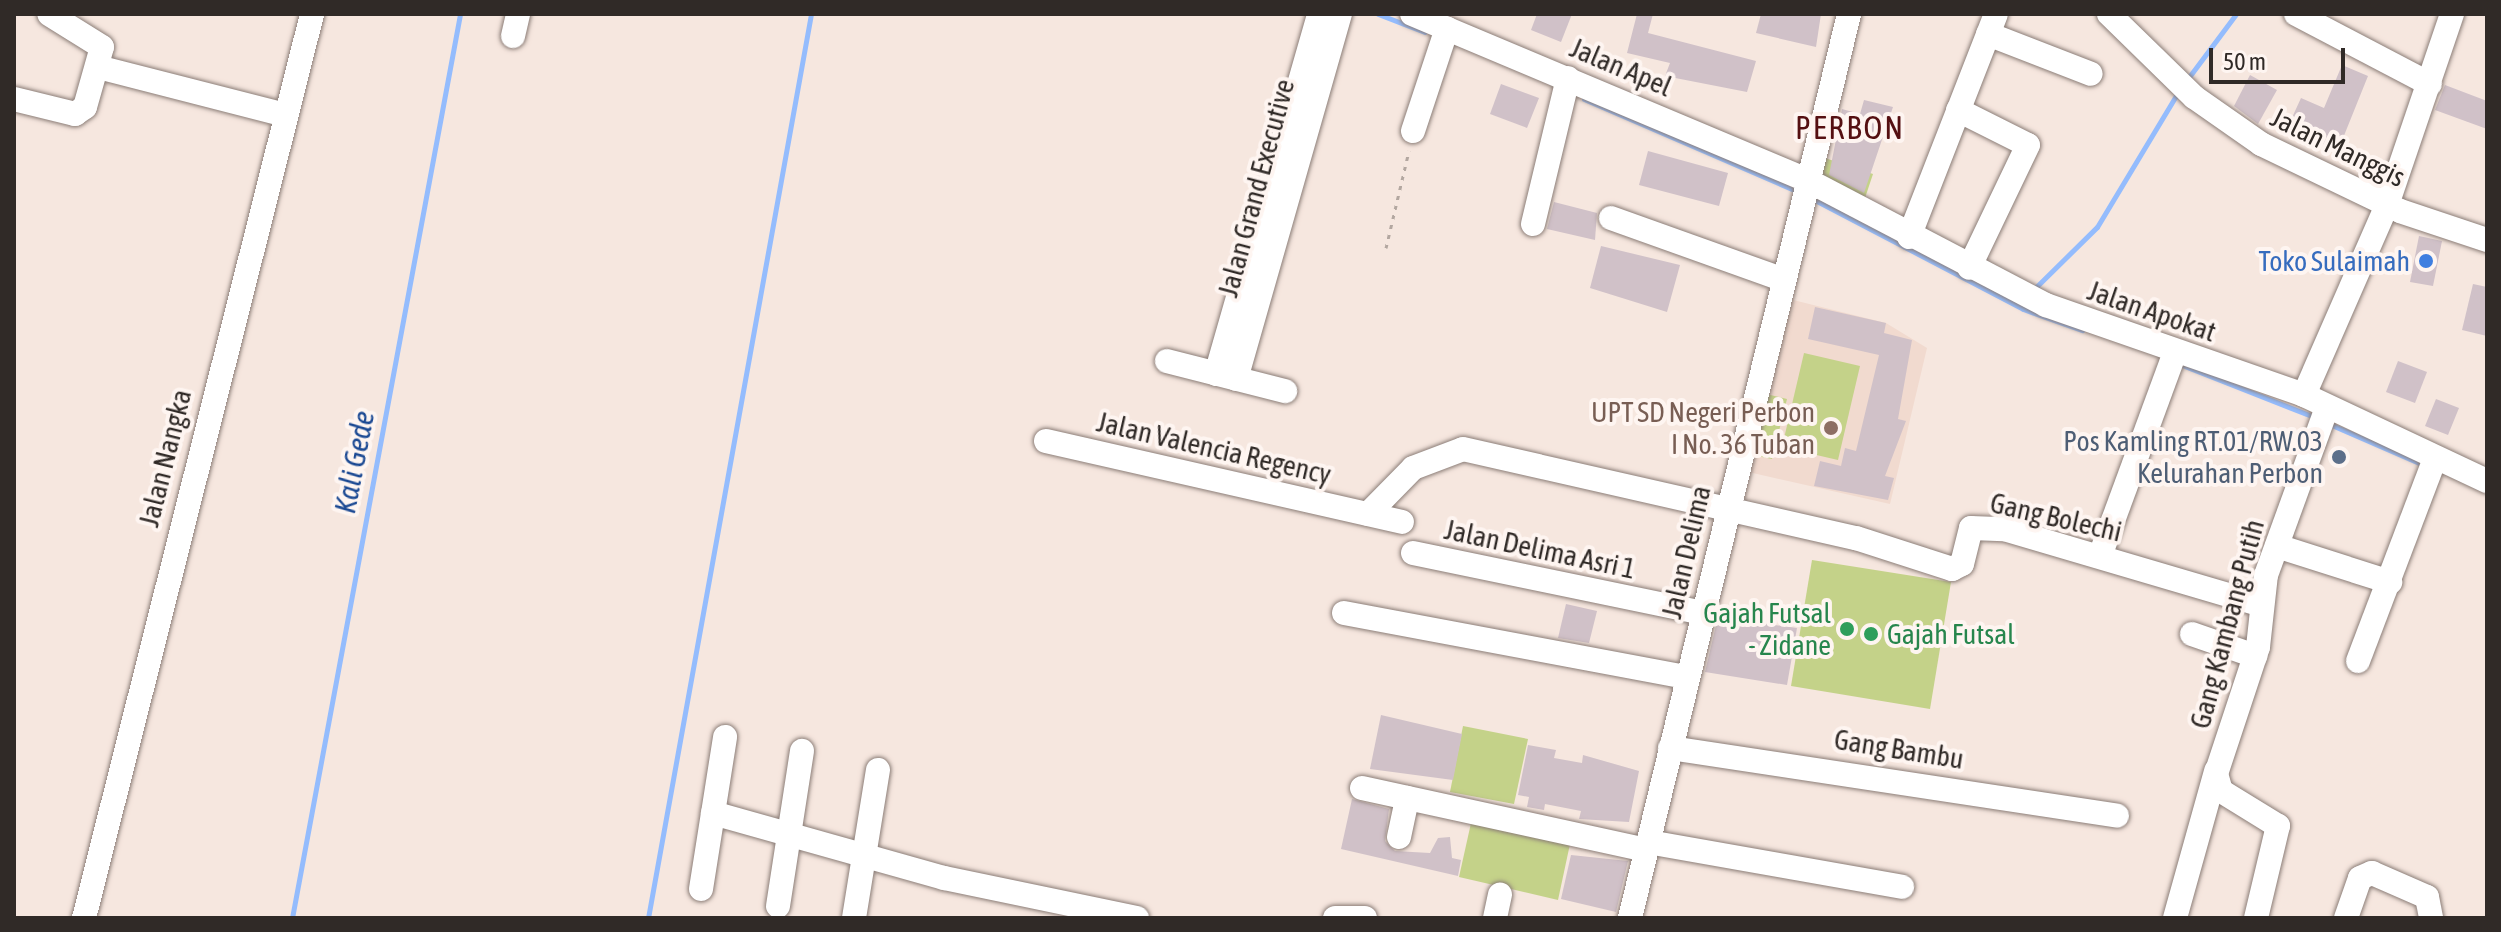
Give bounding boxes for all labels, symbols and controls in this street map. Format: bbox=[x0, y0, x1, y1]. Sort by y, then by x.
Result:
street label: Jalan Apel bbox=[1565, 31, 1677, 103]
scale bar bbox=[2213, 32, 2349, 82]
text: 50 m bbox=[2223, 48, 2266, 75]
street label: Jalan Grand Executive bbox=[1211, 75, 1301, 301]
street label: Jalan Manggis bbox=[2265, 100, 2411, 194]
district label: PERBON bbox=[1795, 109, 1905, 147]
place label: Toko Sulaimah bbox=[2259, 244, 2410, 278]
marker: Toko Sulaimah bbox=[2417, 252, 2435, 270]
street label: Jalan Apokat bbox=[2083, 273, 2221, 349]
street label: Jalan Nangka bbox=[132, 386, 198, 530]
place label: UPT SD Negeri Perbon I No. 36 Tuban bbox=[1591, 395, 1815, 461]
street label: Jalan Valencia Regency bbox=[1094, 405, 1334, 491]
water label: Kali Gede bbox=[326, 408, 382, 516]
marker: UPT SD Negeri Perbon I No. 36 Tuban bbox=[1822, 419, 1840, 437]
place label: Pos Kamling RT.01/RW.03 Kelurahan Perbon bbox=[2063, 424, 2323, 490]
marker: Pos Kamling RT.01/RW.03 Kelurahan Perbon bbox=[2330, 448, 2348, 466]
street label: Jalan Delima bbox=[1654, 482, 1718, 622]
street label: Gang Bolechi bbox=[1987, 486, 2125, 548]
street label: Jalan Delima Asri 1 bbox=[1441, 512, 1639, 586]
street label: Gang Kambang Putih bbox=[2183, 516, 2271, 732]
place label: Gajah Futsal - Zidane bbox=[1703, 596, 1831, 662]
place label: Gajah Futsal bbox=[1887, 617, 2015, 651]
marker: Gajah Futsal - Zidane bbox=[1838, 620, 1856, 638]
marker: Gajah Futsal bbox=[1862, 625, 1880, 643]
street label: Gang Bambu bbox=[1832, 722, 1966, 776]

